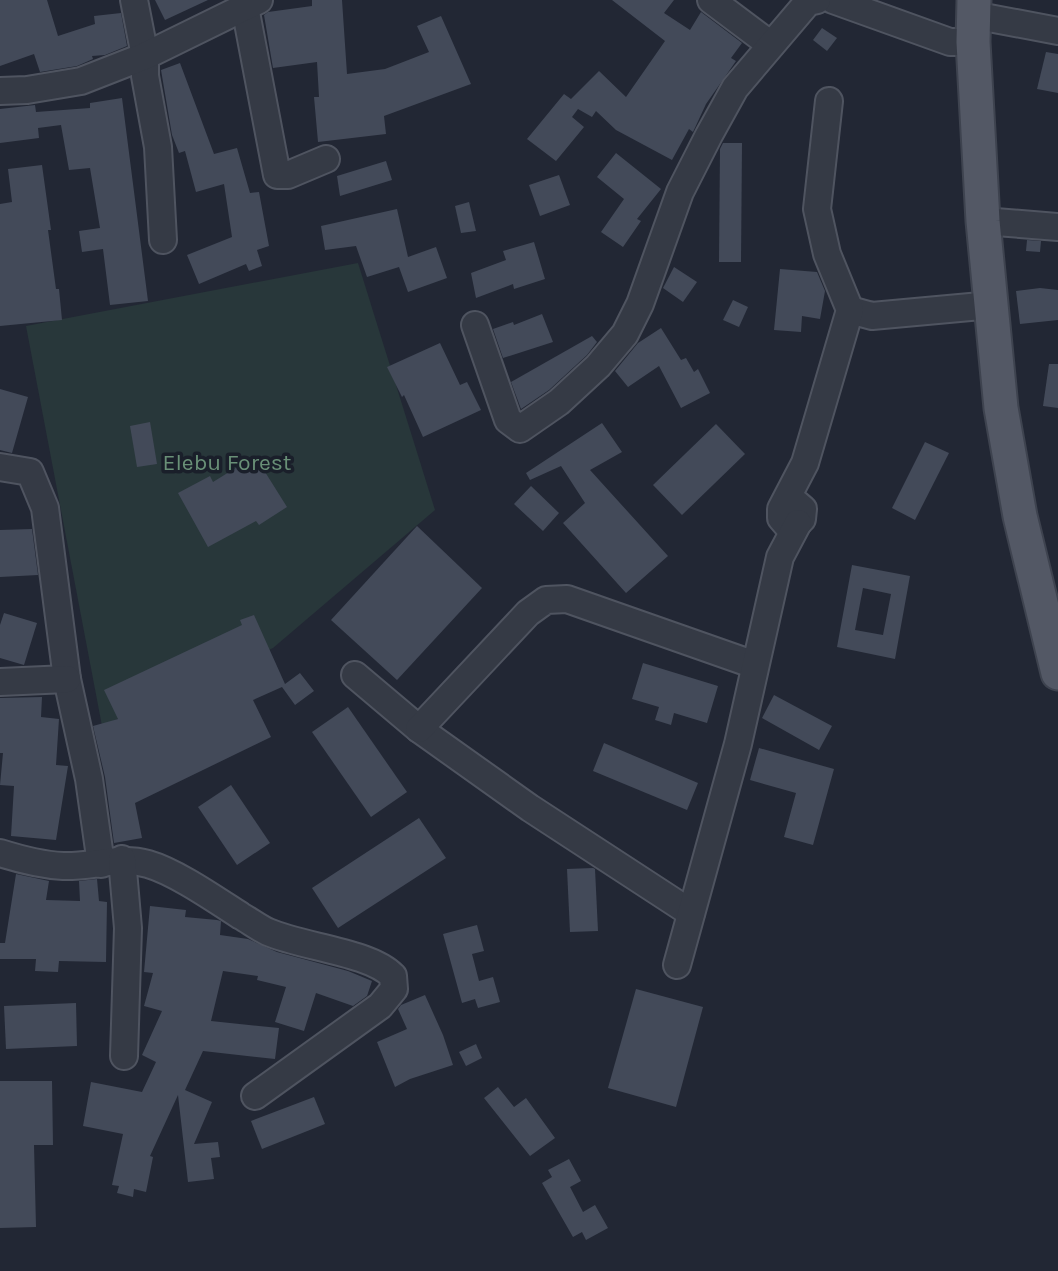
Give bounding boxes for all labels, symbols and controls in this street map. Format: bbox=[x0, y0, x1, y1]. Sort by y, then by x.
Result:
park label: Elebu Forest bbox=[162, 449, 292, 476]

